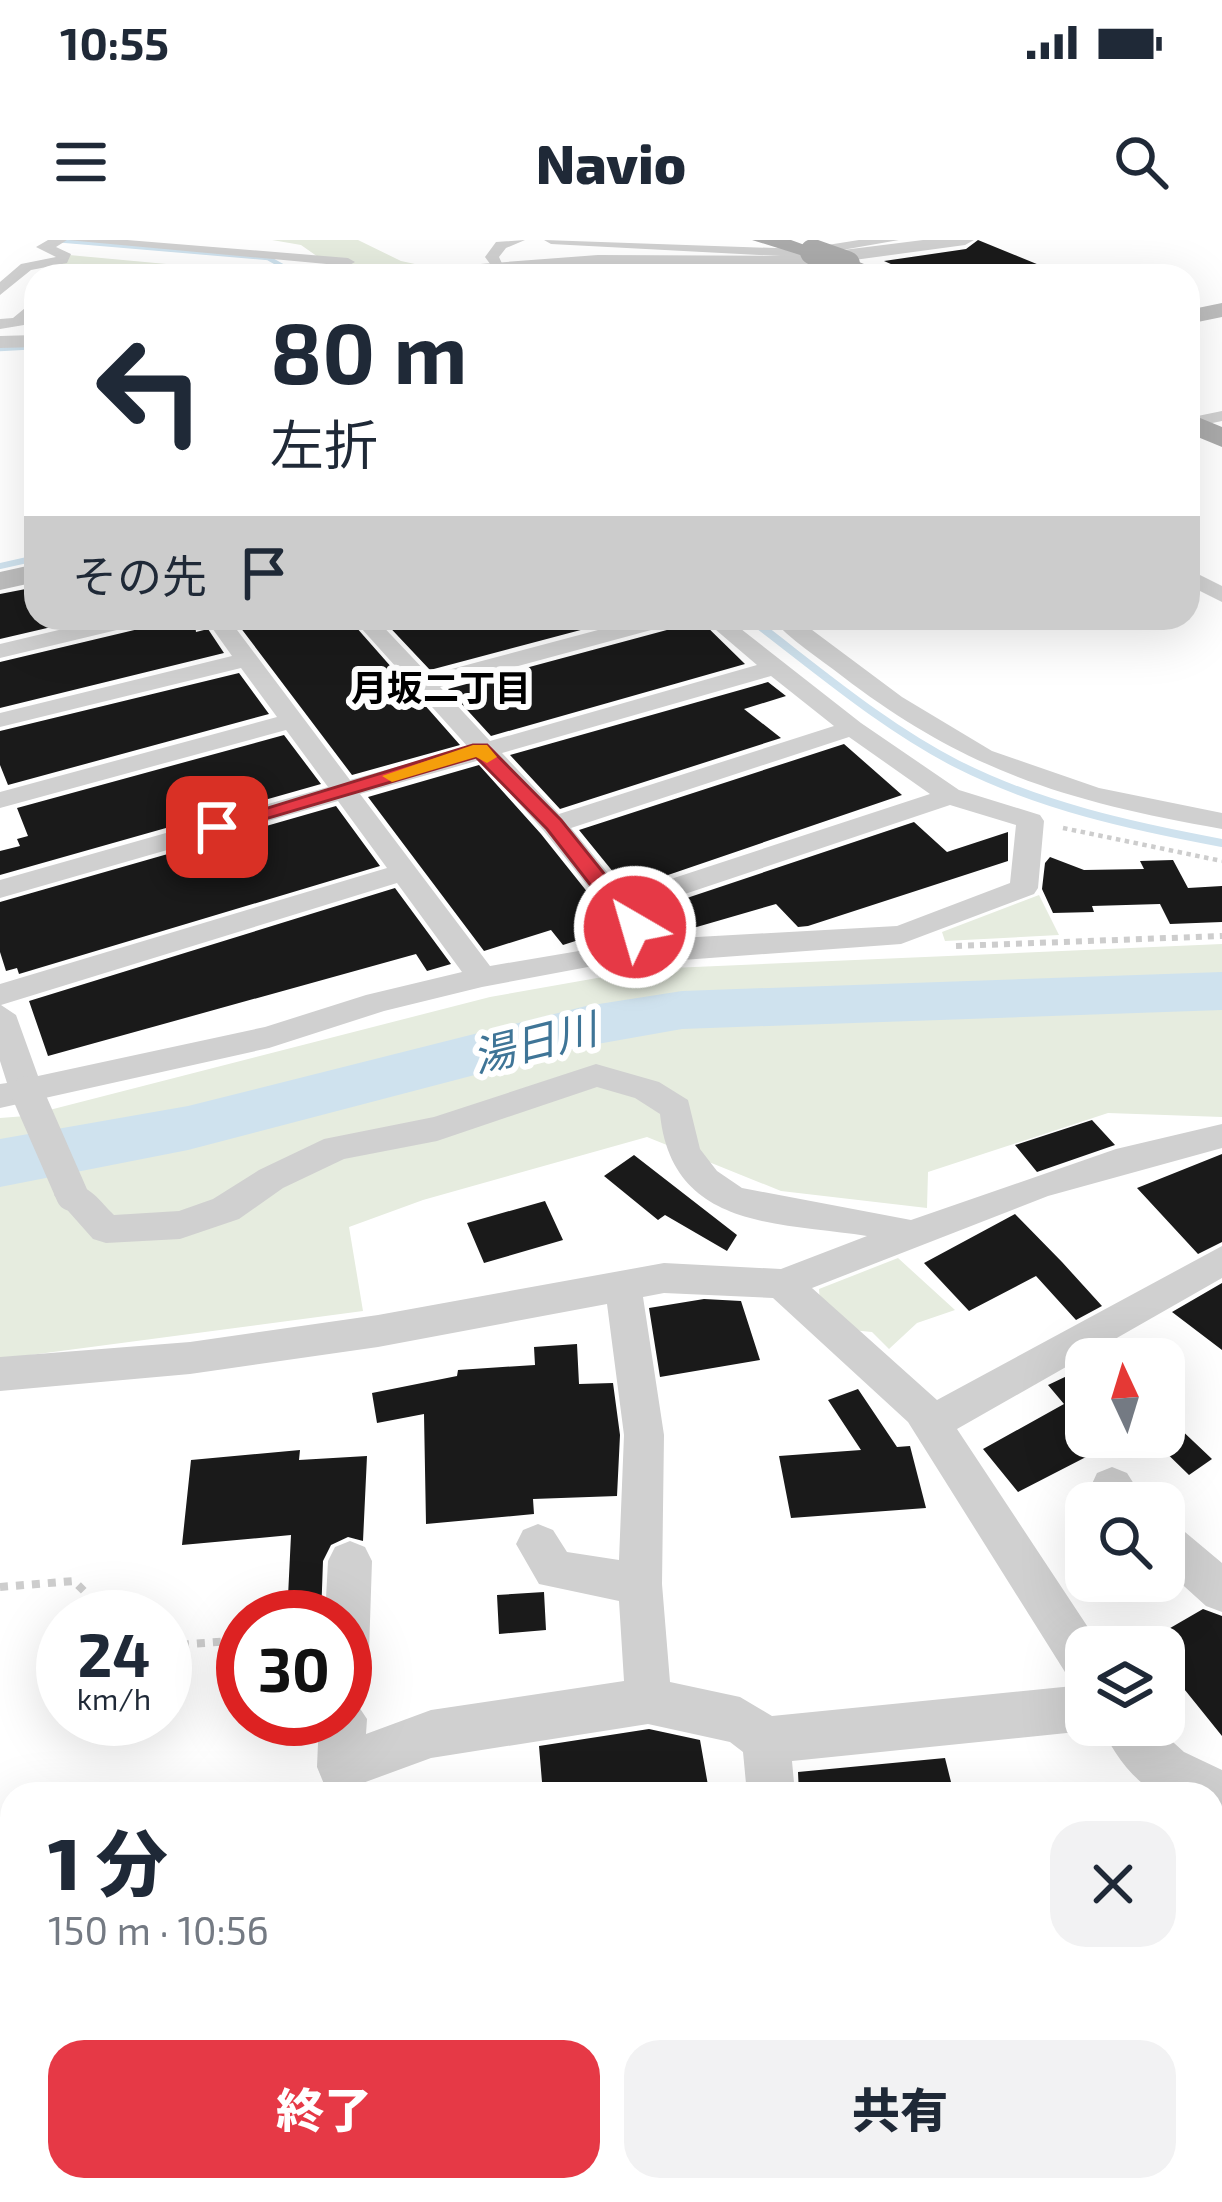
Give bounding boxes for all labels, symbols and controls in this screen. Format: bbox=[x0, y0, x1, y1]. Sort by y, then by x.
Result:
text: 10:55 bbox=[60, 15, 169, 69]
icon: menu bbox=[48, 129, 114, 195]
icon: search bbox=[1108, 129, 1174, 195]
text: Navio bbox=[536, 130, 686, 195]
text: 80 m bbox=[270, 300, 467, 401]
icon: left bbox=[72, 312, 228, 468]
text: 左折 bbox=[270, 411, 378, 476]
icon: arrive bbox=[231, 540, 297, 606]
text: その先 bbox=[72, 548, 207, 602]
district label: 月坂二丁目 bbox=[351, 665, 531, 708]
pin bbox=[166, 776, 268, 878]
icon: arrive bbox=[184, 794, 250, 860]
position arrow bbox=[572, 864, 698, 990]
water label: 湯日川 bbox=[467, 1001, 605, 1081]
north arrow bbox=[1065, 1338, 1185, 1458]
map controls bbox=[1065, 1338, 1185, 1746]
button: search bbox=[1065, 1482, 1185, 1602]
speed limit sign: 30 bbox=[216, 1590, 372, 1746]
text: 24 bbox=[77, 1617, 151, 1689]
button: layers bbox=[1065, 1626, 1185, 1746]
text: km/h bbox=[77, 1680, 151, 1716]
text: 1 分 bbox=[48, 1818, 168, 1904]
button: close bbox=[1050, 1821, 1176, 1947]
text: 150 m · 10:56 bbox=[48, 1906, 269, 1953]
button: 終了 bbox=[48, 2040, 600, 2178]
button: 共有 bbox=[624, 2040, 1176, 2178]

